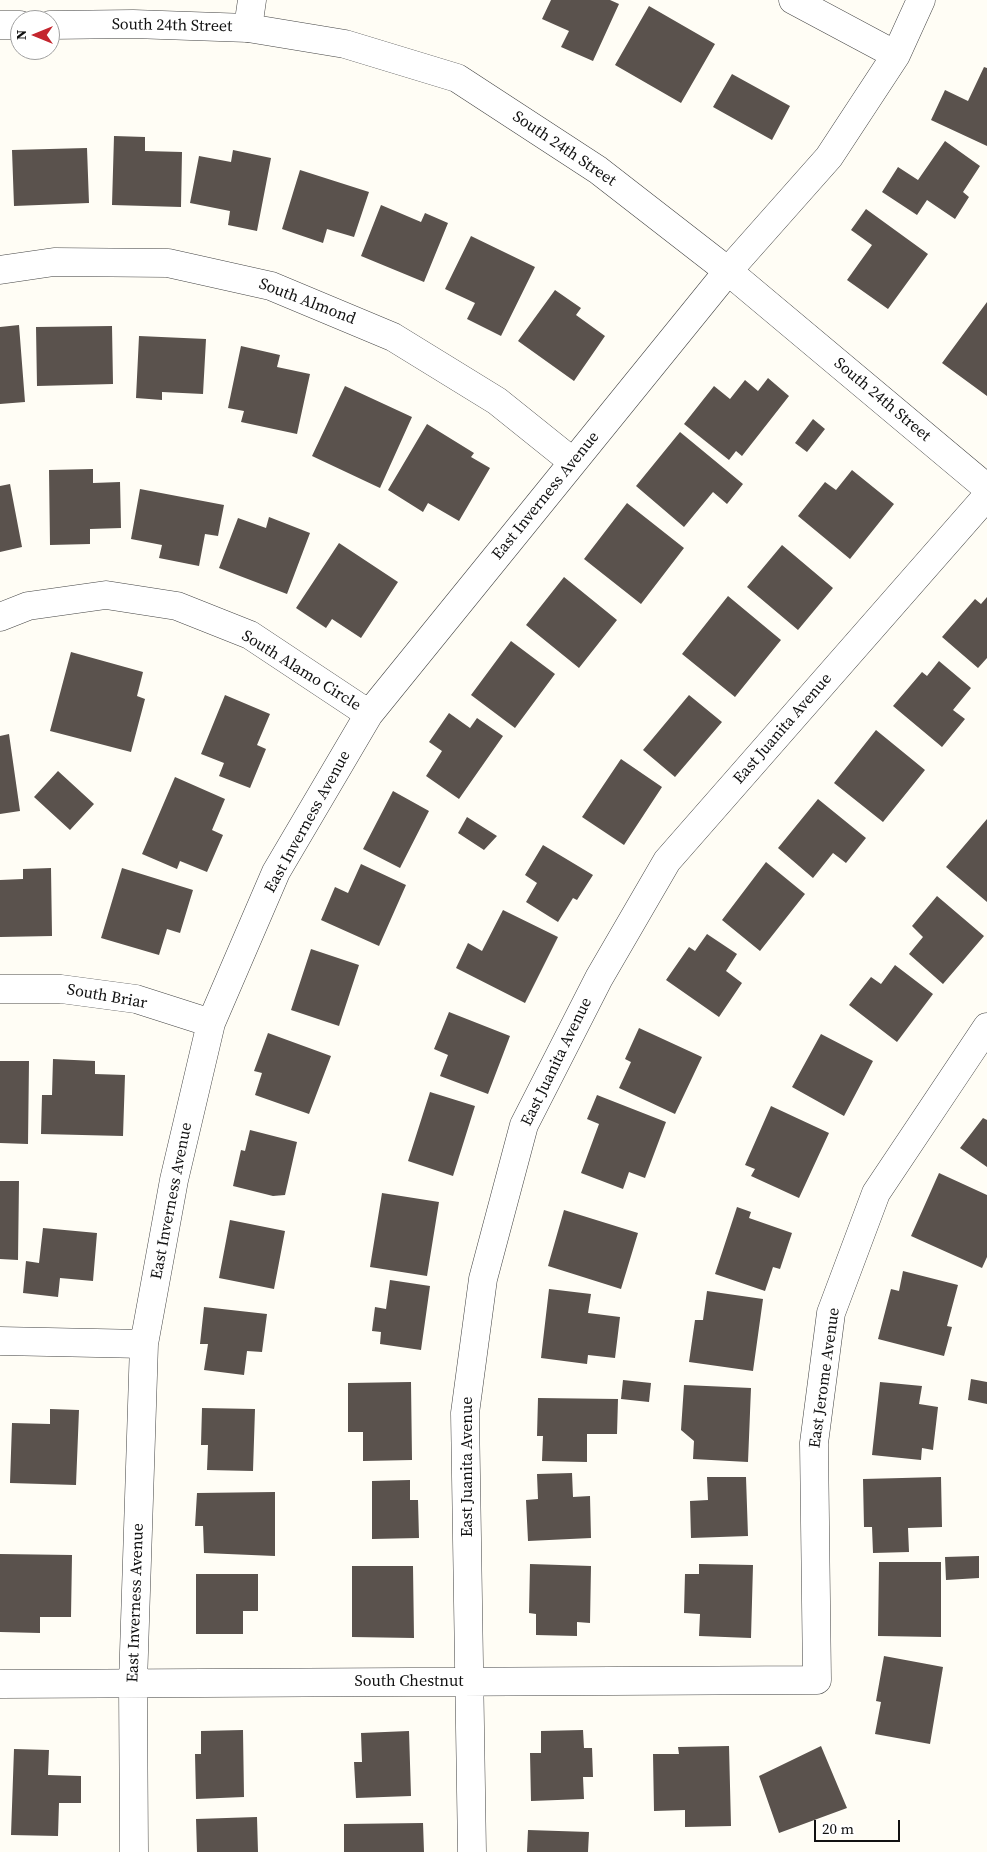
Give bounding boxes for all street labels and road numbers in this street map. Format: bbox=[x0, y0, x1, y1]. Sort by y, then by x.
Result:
street label: South 24th Street bbox=[112, 15, 232, 37]
street label: South 24th Street bbox=[509, 107, 619, 191]
street label: South Almond bbox=[256, 275, 358, 329]
street label: South 24th Street bbox=[830, 354, 934, 446]
street label: East Inverness Avenue bbox=[488, 428, 604, 564]
street label: South Alamo Circle bbox=[238, 627, 364, 715]
street label: East Juanita Avenue bbox=[730, 670, 836, 788]
street label: East Inverness Avenue bbox=[261, 748, 355, 896]
street label: South Briar bbox=[65, 981, 149, 1013]
street label: East Juanita Avenue bbox=[518, 995, 596, 1129]
street label: East Inverness Avenue bbox=[147, 1121, 197, 1281]
street label: East Jerome Avenue bbox=[806, 1306, 844, 1450]
street label: East Juanita Avenue bbox=[458, 1397, 478, 1537]
street label: East Inverness Avenue bbox=[124, 1523, 148, 1683]
street label: South Chestnut bbox=[355, 1672, 463, 1692]

